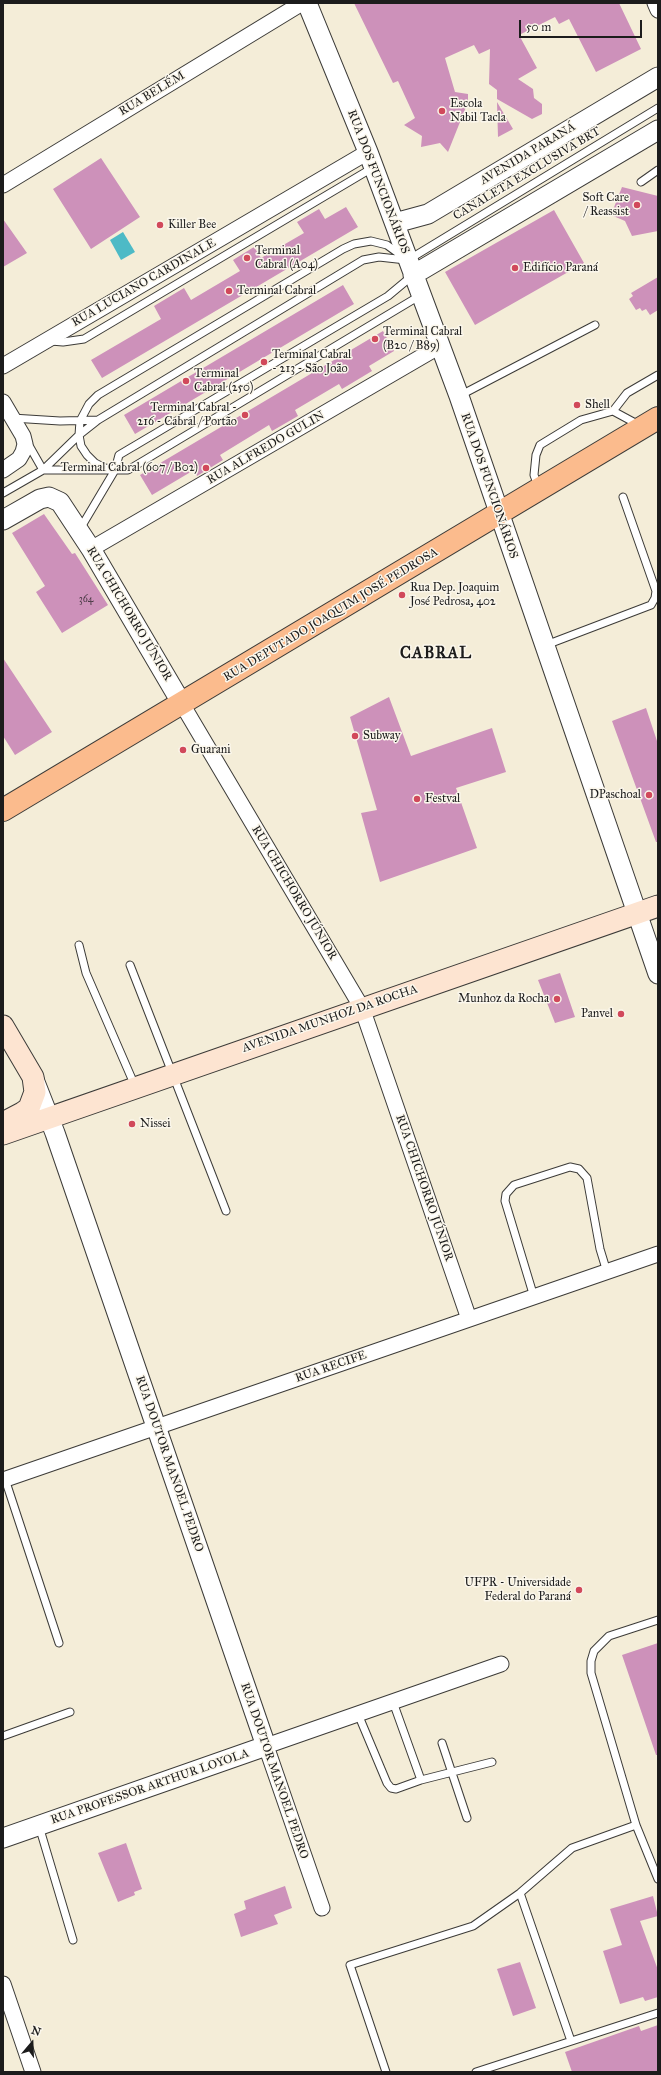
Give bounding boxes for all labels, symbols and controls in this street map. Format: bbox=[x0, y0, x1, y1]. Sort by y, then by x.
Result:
scale bar bbox=[521, 12, 644, 38]
text: 50 m bbox=[526, 20, 551, 34]
street label: RUA BELÉM bbox=[117, 69, 187, 119]
place label: Escola Nabil Tacla bbox=[450, 97, 506, 125]
marker: Escola Nabil Tacla bbox=[437, 106, 447, 116]
street label: RUA DOS FUNCIONÁRIOS bbox=[344, 108, 412, 256]
street label: AVENIDA PARANÁ bbox=[478, 120, 578, 188]
street label: CANALETA EXCLUSIVA BRT bbox=[451, 124, 603, 224]
place label: Soft Care / Reassist bbox=[582, 191, 629, 219]
marker: Soft Care / Reassist bbox=[632, 200, 642, 210]
place label: Killer Bee bbox=[168, 218, 216, 232]
marker: Killer Bee bbox=[155, 220, 165, 230]
street label: RUA LUCIANO CARDINALE bbox=[69, 236, 219, 330]
place label: Terminal Cabral (A04) bbox=[255, 244, 318, 272]
marker: Terminal Cabral (A04) bbox=[242, 253, 252, 263]
place label: Edifício Paraná bbox=[523, 261, 598, 275]
marker: Edifício Paraná bbox=[510, 263, 520, 273]
place label: Terminal Cabral bbox=[237, 284, 316, 298]
marker: Terminal Cabral bbox=[224, 286, 234, 296]
place label: Terminal Cabral (B20 / B89) bbox=[383, 325, 462, 353]
marker: Terminal Cabral (B20 / B89) bbox=[370, 334, 380, 344]
place label: Terminal Cabral - 213 - São João bbox=[272, 348, 351, 376]
marker: Terminal Cabral - 213 - São João bbox=[259, 357, 269, 367]
place label: Terminal Cabral (250) bbox=[194, 367, 254, 395]
marker: Terminal Cabral (250) bbox=[181, 376, 191, 386]
place label: Shell bbox=[585, 398, 610, 412]
marker: Shell bbox=[572, 400, 582, 410]
place label: Terminal Cabral - 216 - Cabral / Portão bbox=[137, 401, 237, 429]
street label: RUA ALFREDO GULIN bbox=[205, 408, 327, 488]
marker: Terminal Cabral - 216 - Cabral / Portão bbox=[240, 410, 250, 420]
street label: RUA DOS FUNCIONÁRIOS bbox=[457, 411, 521, 561]
place label: Terminal Cabral (607 / B02) bbox=[61, 461, 198, 475]
marker: Terminal Cabral (607 / B02) bbox=[201, 463, 211, 473]
street label: RUA CHICHORRO JÚNIOR bbox=[83, 544, 175, 684]
street label: RUA DEPUTADO JOAQUIM JOSÉ PEDROSA bbox=[221, 545, 441, 685]
place label: Rua Dep. Joaquim José Pedrosa, 402 bbox=[410, 581, 499, 609]
marker: Rua Dep. Joaquim José Pedrosa, 402 bbox=[397, 590, 407, 600]
house number: 364 bbox=[79, 594, 93, 606]
district label: CABRAL bbox=[400, 644, 472, 664]
place label: Subway bbox=[363, 729, 400, 743]
marker: Subway bbox=[350, 731, 360, 741]
place label: Guarani bbox=[191, 743, 231, 757]
marker: Guarani bbox=[178, 745, 188, 755]
place label: DPaschoal bbox=[589, 788, 641, 802]
marker: DPaschoal bbox=[644, 790, 654, 800]
place label: Festval bbox=[425, 792, 460, 806]
marker: Festval bbox=[412, 794, 422, 804]
street label: RUA CHICHORRO JÚNIOR bbox=[248, 823, 340, 963]
street label: AVENIDA MUNHOZ DA ROCHA bbox=[240, 982, 420, 1056]
place label: Munhoz da Rocha bbox=[458, 992, 549, 1006]
marker: Munhoz da Rocha bbox=[552, 994, 562, 1004]
place label: Panvel bbox=[581, 1007, 613, 1021]
marker: Panvel bbox=[616, 1009, 626, 1019]
street label: RUA CHICHORRO JÚNIOR bbox=[392, 1113, 456, 1263]
place label: Nissei bbox=[140, 1117, 170, 1131]
marker: Nissei bbox=[127, 1119, 137, 1129]
street label: RUA RECIFE bbox=[293, 1348, 369, 1386]
street label: RUA DOUTOR MANOEL PEDRO bbox=[132, 1374, 206, 1554]
place label: UFPR - Universidade Federal do Paraná bbox=[465, 1576, 571, 1604]
marker: UFPR - Universidade Federal do Paraná bbox=[574, 1585, 584, 1595]
street label: RUA DOUTOR MANOEL PEDRO bbox=[237, 1681, 311, 1861]
street label: RUA PROFESSOR ARTHUR LOYOLA bbox=[49, 1746, 251, 1828]
north arrow bbox=[12, 2023, 52, 2063]
text: N bbox=[30, 2024, 43, 2039]

